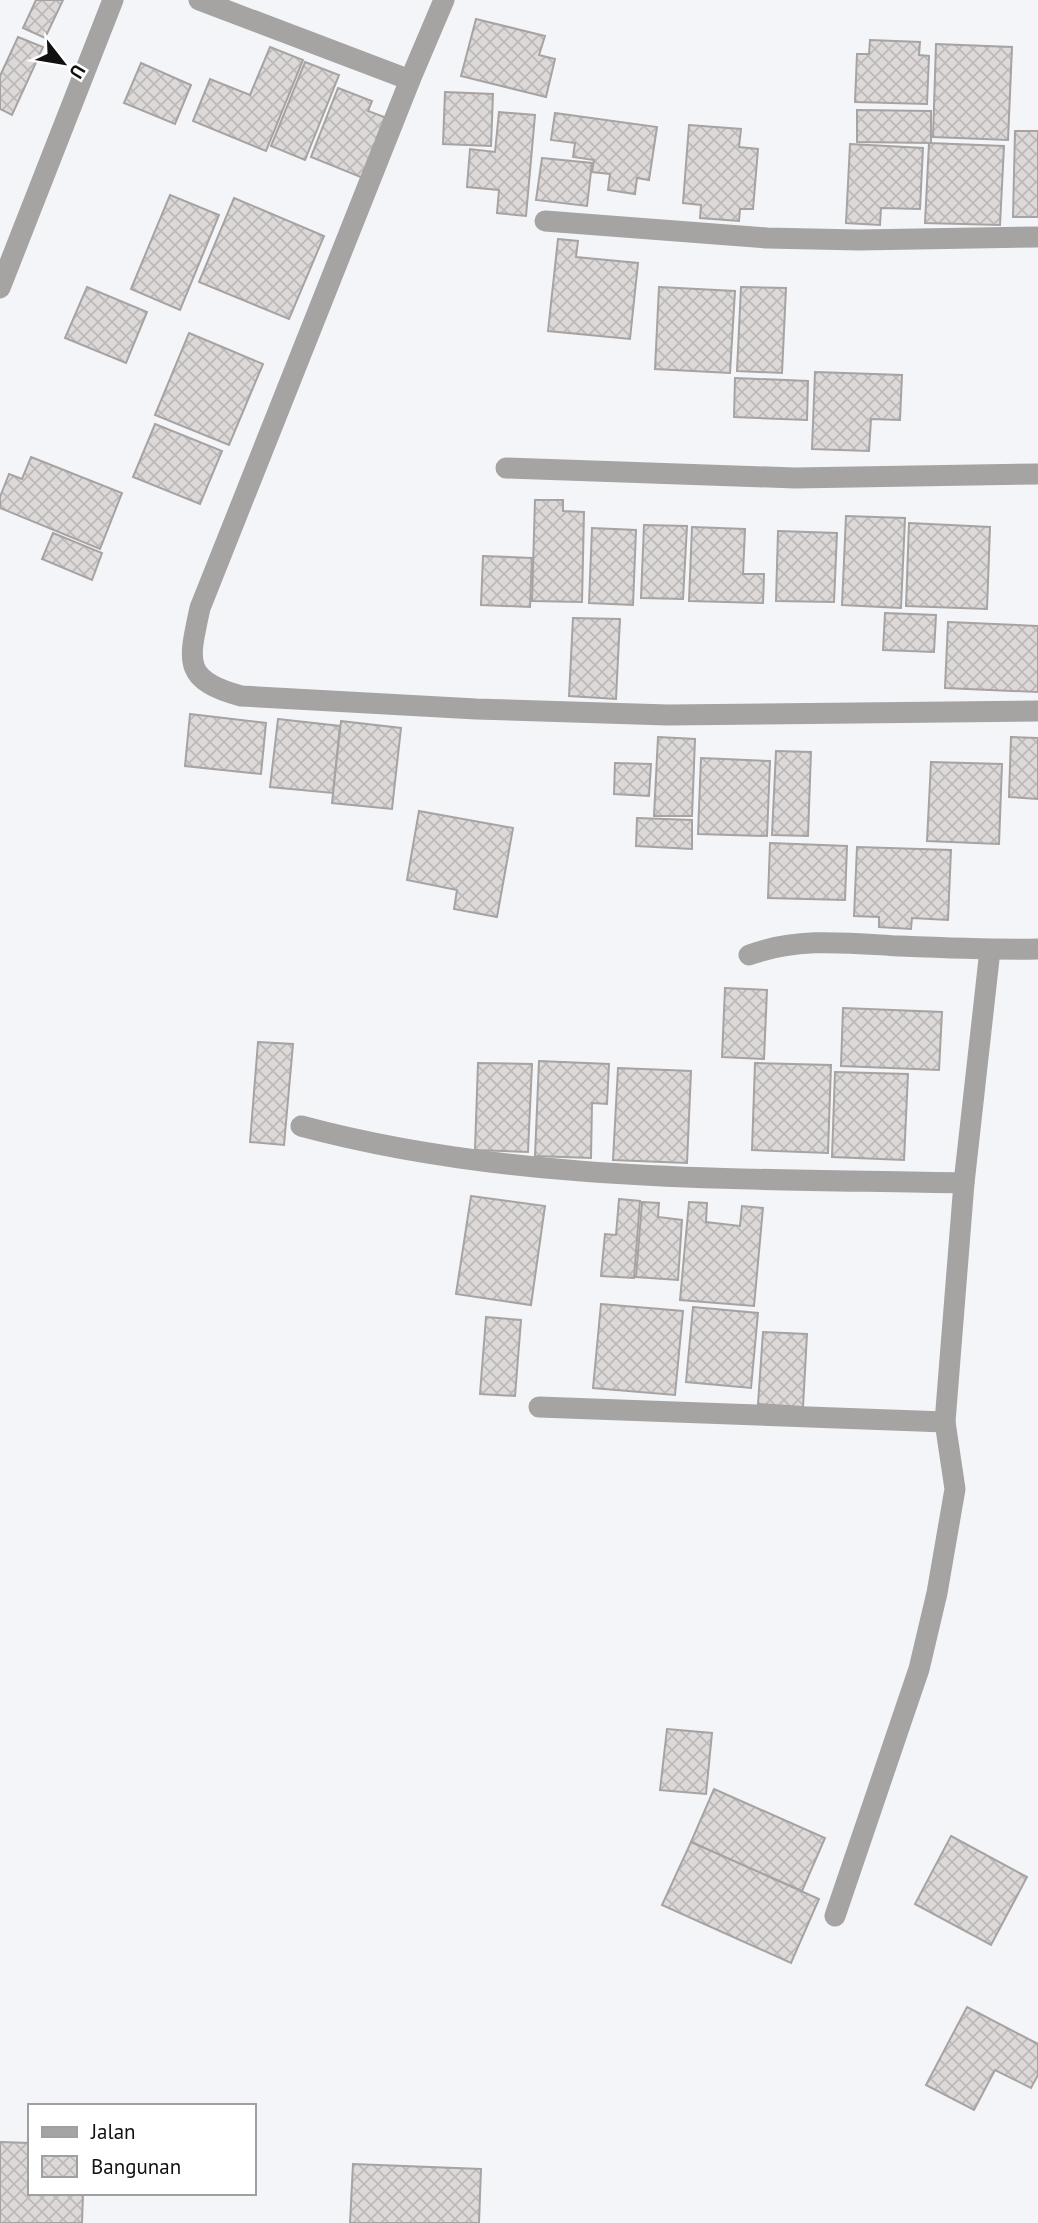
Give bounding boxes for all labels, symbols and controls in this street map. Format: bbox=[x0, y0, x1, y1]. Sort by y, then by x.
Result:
north arrow bbox=[28, 28, 98, 98]
text: U bbox=[64, 60, 91, 83]
legend bbox=[28, 2104, 256, 2195]
text: Jalan bbox=[90, 2118, 136, 2145]
text: Bangunan bbox=[91, 2153, 181, 2180]

